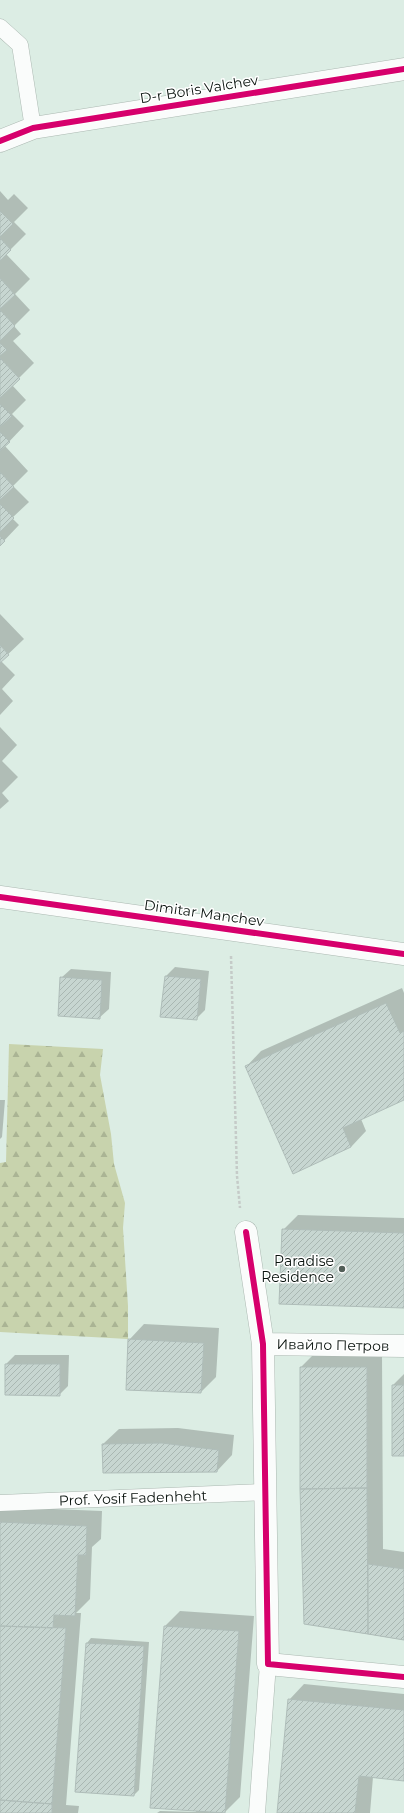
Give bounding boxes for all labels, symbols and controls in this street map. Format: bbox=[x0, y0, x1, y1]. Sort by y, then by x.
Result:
street label: D-r Boris Valchev bbox=[139, 71, 260, 107]
street label: Dimitar Manchev bbox=[143, 896, 266, 930]
place label: Paradise Residence bbox=[261, 1252, 334, 1286]
marker: Paradise Residence bbox=[337, 1264, 347, 1274]
street label: Ивайло Петров bbox=[276, 1335, 390, 1355]
street label: Prof. Yosif Fadenheht bbox=[59, 1486, 208, 1510]

